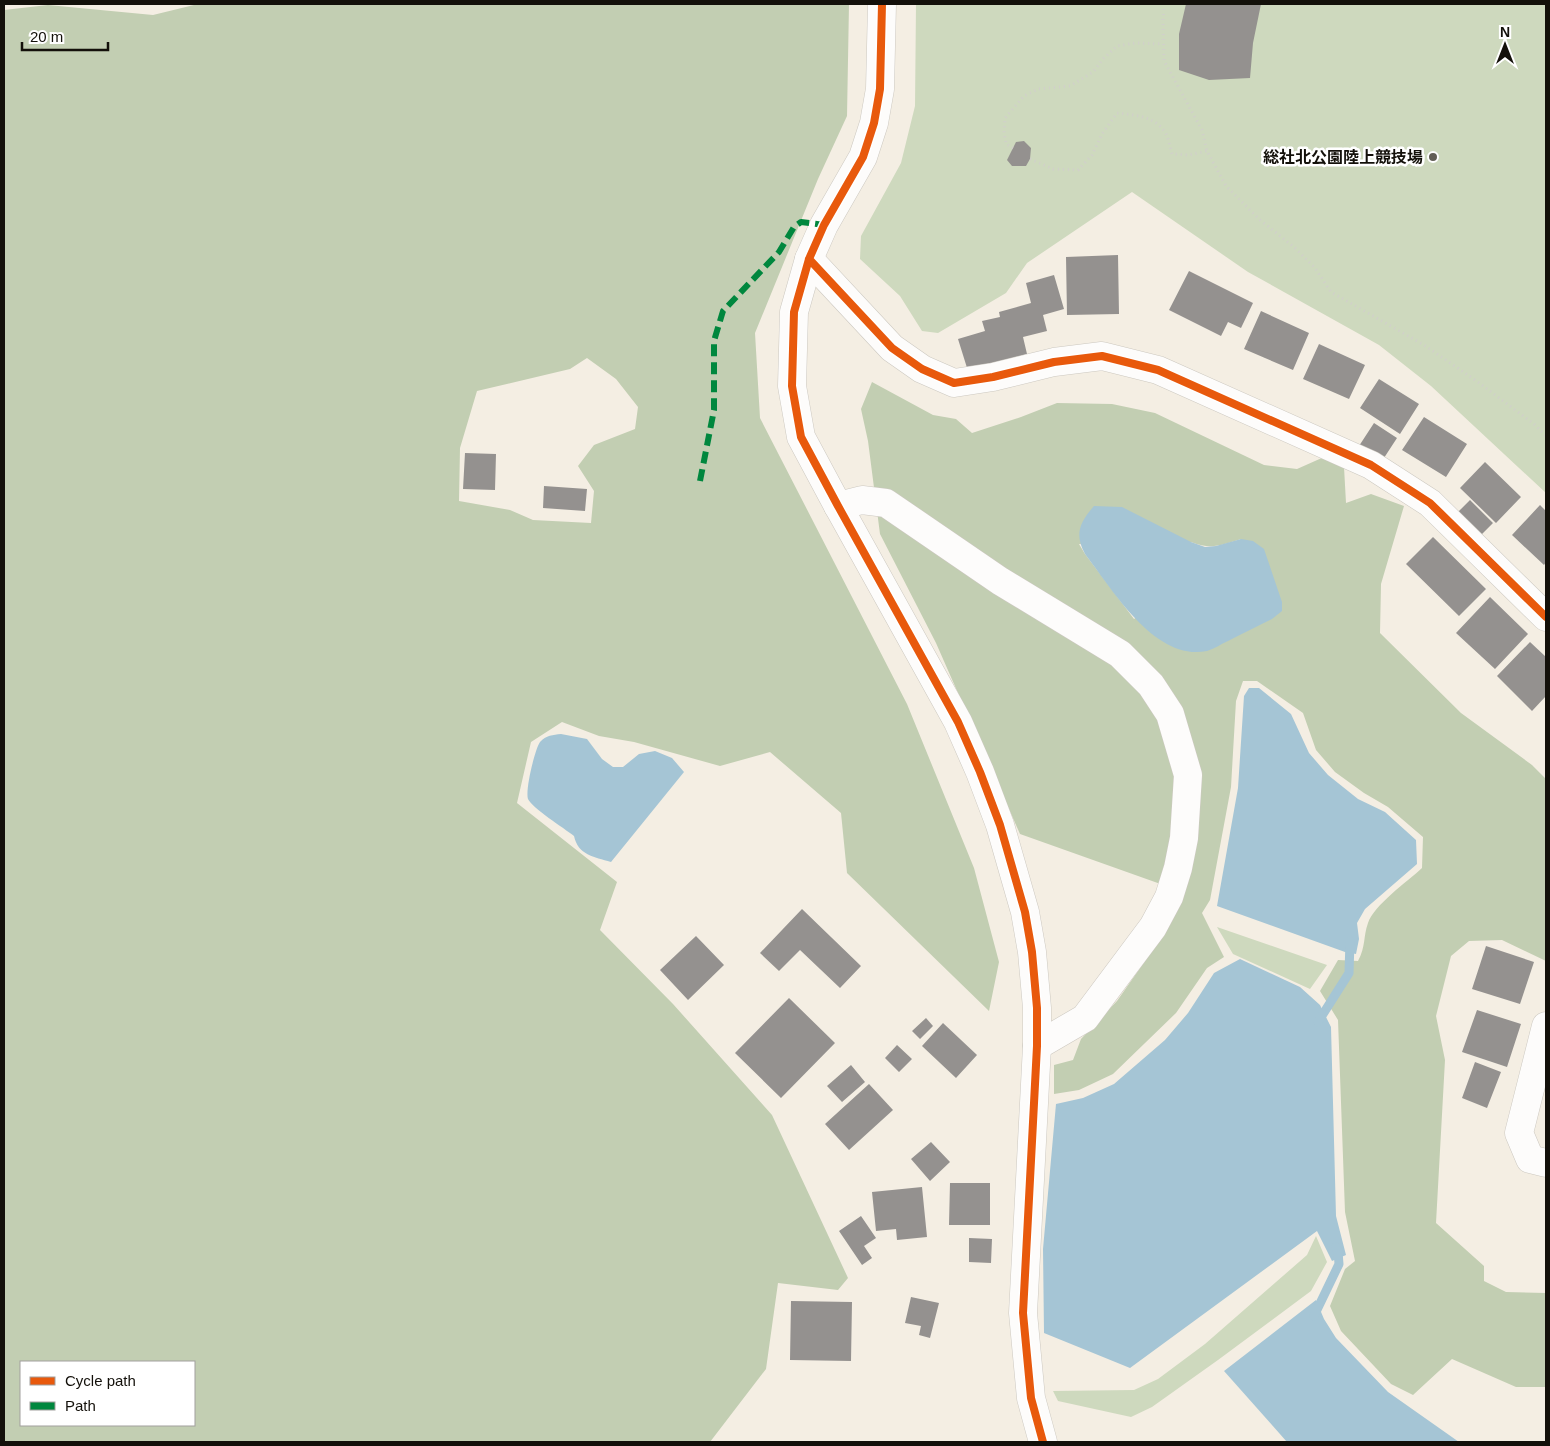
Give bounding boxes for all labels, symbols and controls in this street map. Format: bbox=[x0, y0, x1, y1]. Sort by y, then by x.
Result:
scale bar bbox=[22, 20, 109, 52]
north arrow bbox=[1480, 20, 1530, 70]
text: N bbox=[1500, 24, 1510, 40]
text: 20 m bbox=[30, 28, 63, 45]
place label: 総社北公園陸上競技場 bbox=[1263, 148, 1423, 166]
marker: 総社北公園陸上競技場 bbox=[1427, 151, 1439, 163]
legend bbox=[20, 1361, 195, 1426]
text: Cycle path bbox=[65, 1372, 136, 1389]
text: Path bbox=[65, 1397, 96, 1414]

